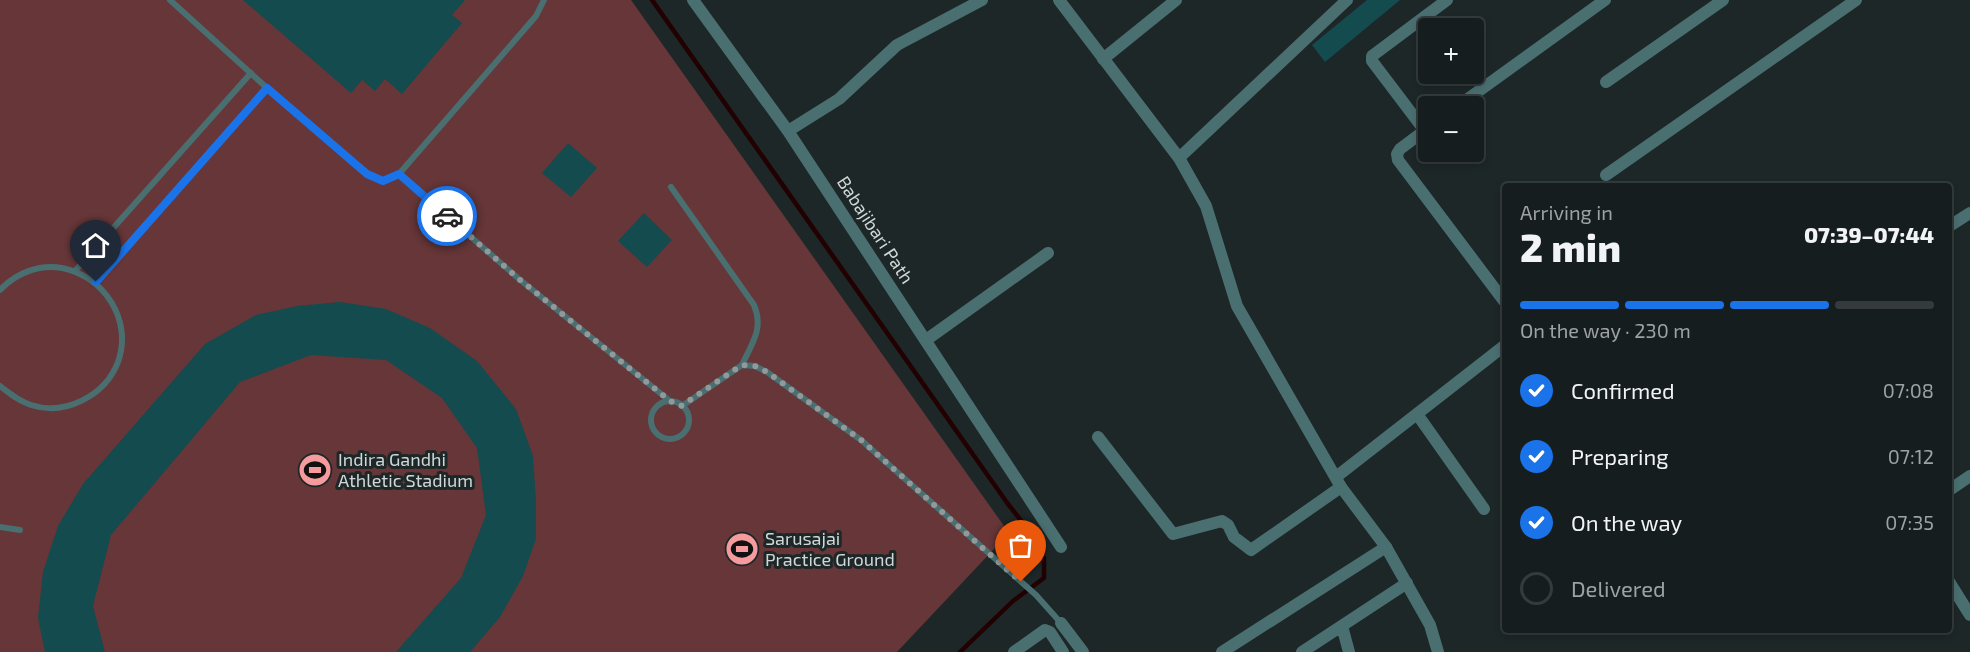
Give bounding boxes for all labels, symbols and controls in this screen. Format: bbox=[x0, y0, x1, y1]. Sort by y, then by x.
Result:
map controls bbox=[1418, 18, 1484, 162]
button: + bbox=[1418, 18, 1484, 84]
button: − bbox=[1418, 96, 1484, 162]
street label: Babajibari Path bbox=[833, 172, 919, 287]
courier bbox=[417, 186, 477, 246]
icon: car bbox=[431, 200, 464, 233]
text: Arriving in bbox=[1520, 200, 1613, 224]
pin bbox=[70, 220, 121, 282]
text: 07:39–07:44 bbox=[1804, 221, 1934, 247]
text: 2 min bbox=[1520, 223, 1621, 270]
icon: home bbox=[79, 229, 112, 262]
text: On the way · 230 m bbox=[1520, 318, 1691, 342]
icon: check bbox=[1520, 374, 1553, 407]
text: Confirmed bbox=[1571, 377, 1675, 403]
text: 07:08 bbox=[1883, 378, 1934, 402]
icon: check bbox=[1520, 440, 1553, 473]
text: Preparing bbox=[1571, 443, 1669, 469]
text: 07:12 bbox=[1888, 444, 1934, 468]
place label: Indira Gandhi Athletic Stadium bbox=[338, 448, 473, 491]
sports icon: Indira Gandhi Athletic Stadium bbox=[297, 452, 333, 488]
icon: check bbox=[1520, 506, 1553, 539]
text: On the way bbox=[1571, 509, 1682, 535]
text: 07:35 bbox=[1885, 510, 1934, 534]
pin bbox=[995, 520, 1046, 582]
place label: Sarusajai Practice Ground bbox=[765, 527, 895, 570]
icon: bag bbox=[1004, 529, 1037, 562]
sports icon: Sarusajai Practice Ground bbox=[724, 531, 760, 567]
text: Delivered bbox=[1571, 575, 1666, 601]

